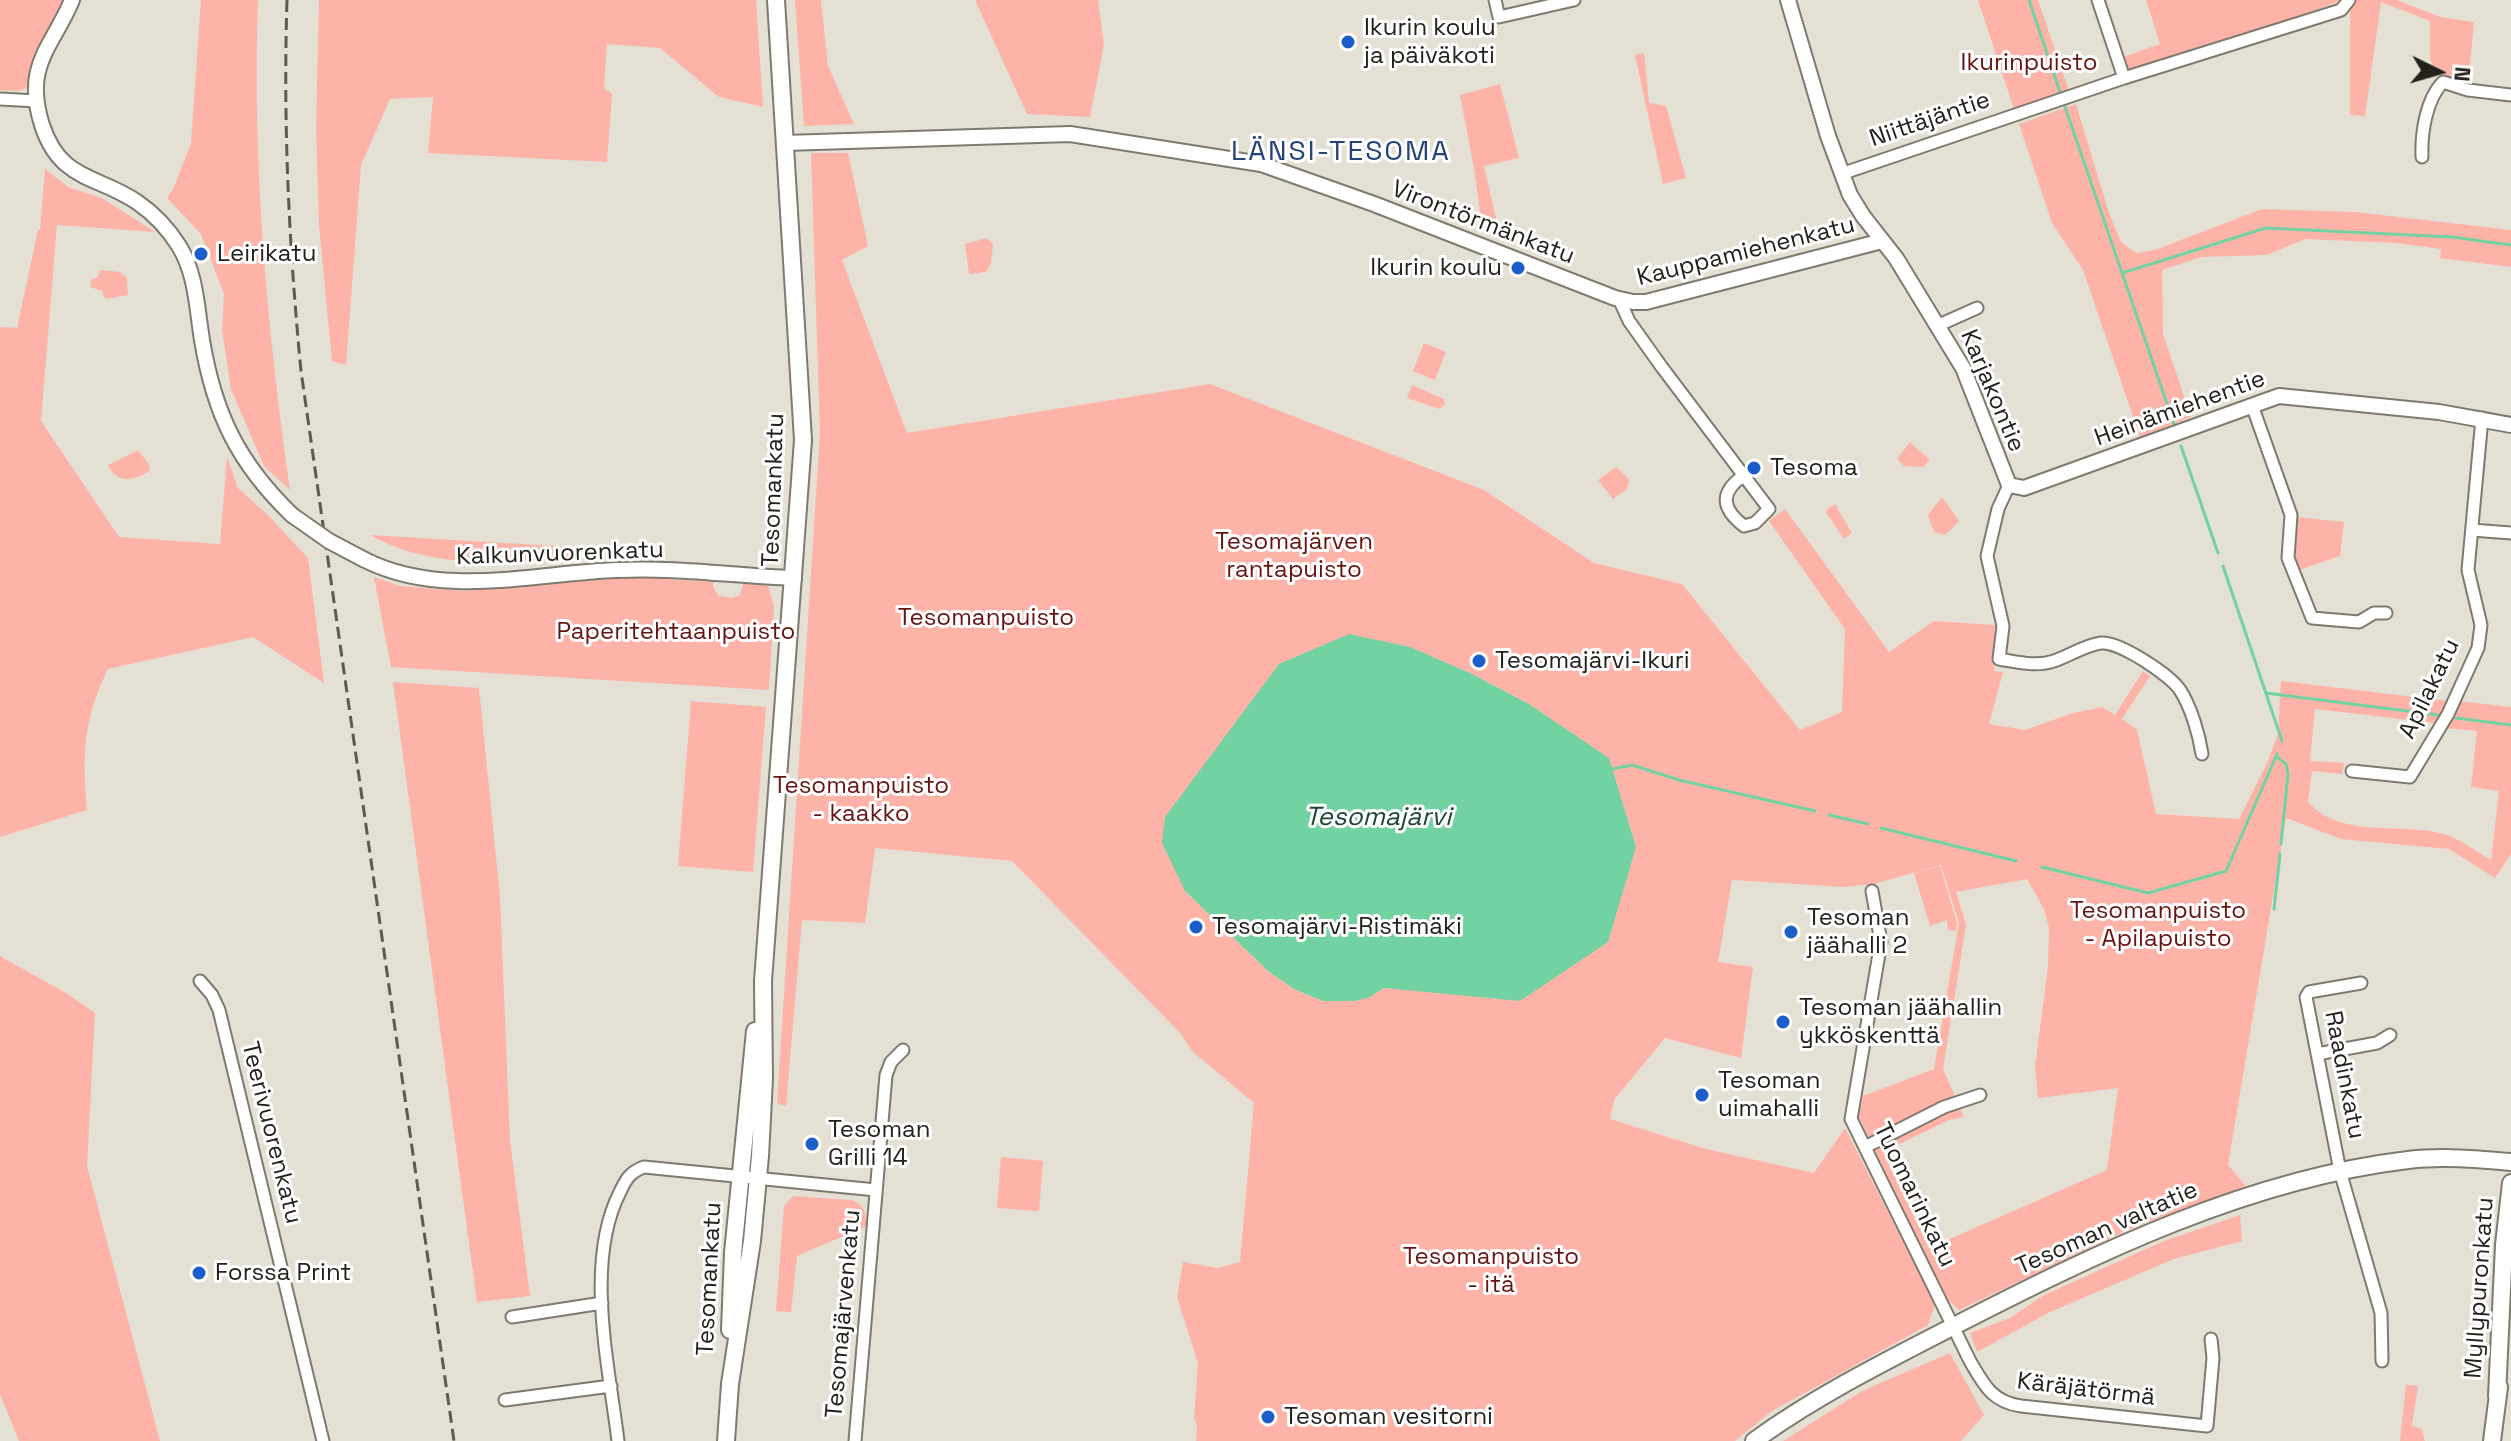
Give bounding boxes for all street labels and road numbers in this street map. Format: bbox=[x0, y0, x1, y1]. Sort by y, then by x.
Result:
street label: Niittäjäntie bbox=[1866, 86, 1994, 154]
street label: Virontörmänkatu bbox=[1387, 175, 1579, 271]
street label: Kauppamiehenkatu bbox=[1634, 211, 1858, 293]
street label: Karjakontie bbox=[1953, 326, 2031, 456]
street label: Heinämiehentie bbox=[2091, 365, 2269, 453]
street label: Tesomankatu bbox=[757, 413, 791, 567]
street label: Kalkunvuorenkatu bbox=[456, 536, 664, 572]
street label: Apilakatu bbox=[2393, 634, 2467, 744]
street label: Raadinkatu bbox=[2317, 1009, 2371, 1141]
street label: Teerivuorenkatu bbox=[234, 1039, 308, 1227]
street label: Tuomarinkatu bbox=[1867, 1118, 1961, 1272]
street label: Tesoman valtatie bbox=[2012, 1176, 2202, 1282]
street label: Myllypuronkatu bbox=[2459, 1196, 2501, 1380]
street label: Tesomankatu bbox=[692, 1201, 728, 1357]
street label: Tesomajärvenkatu bbox=[821, 1208, 867, 1420]
street label: Käräjätörmä bbox=[2015, 1367, 2157, 1413]

